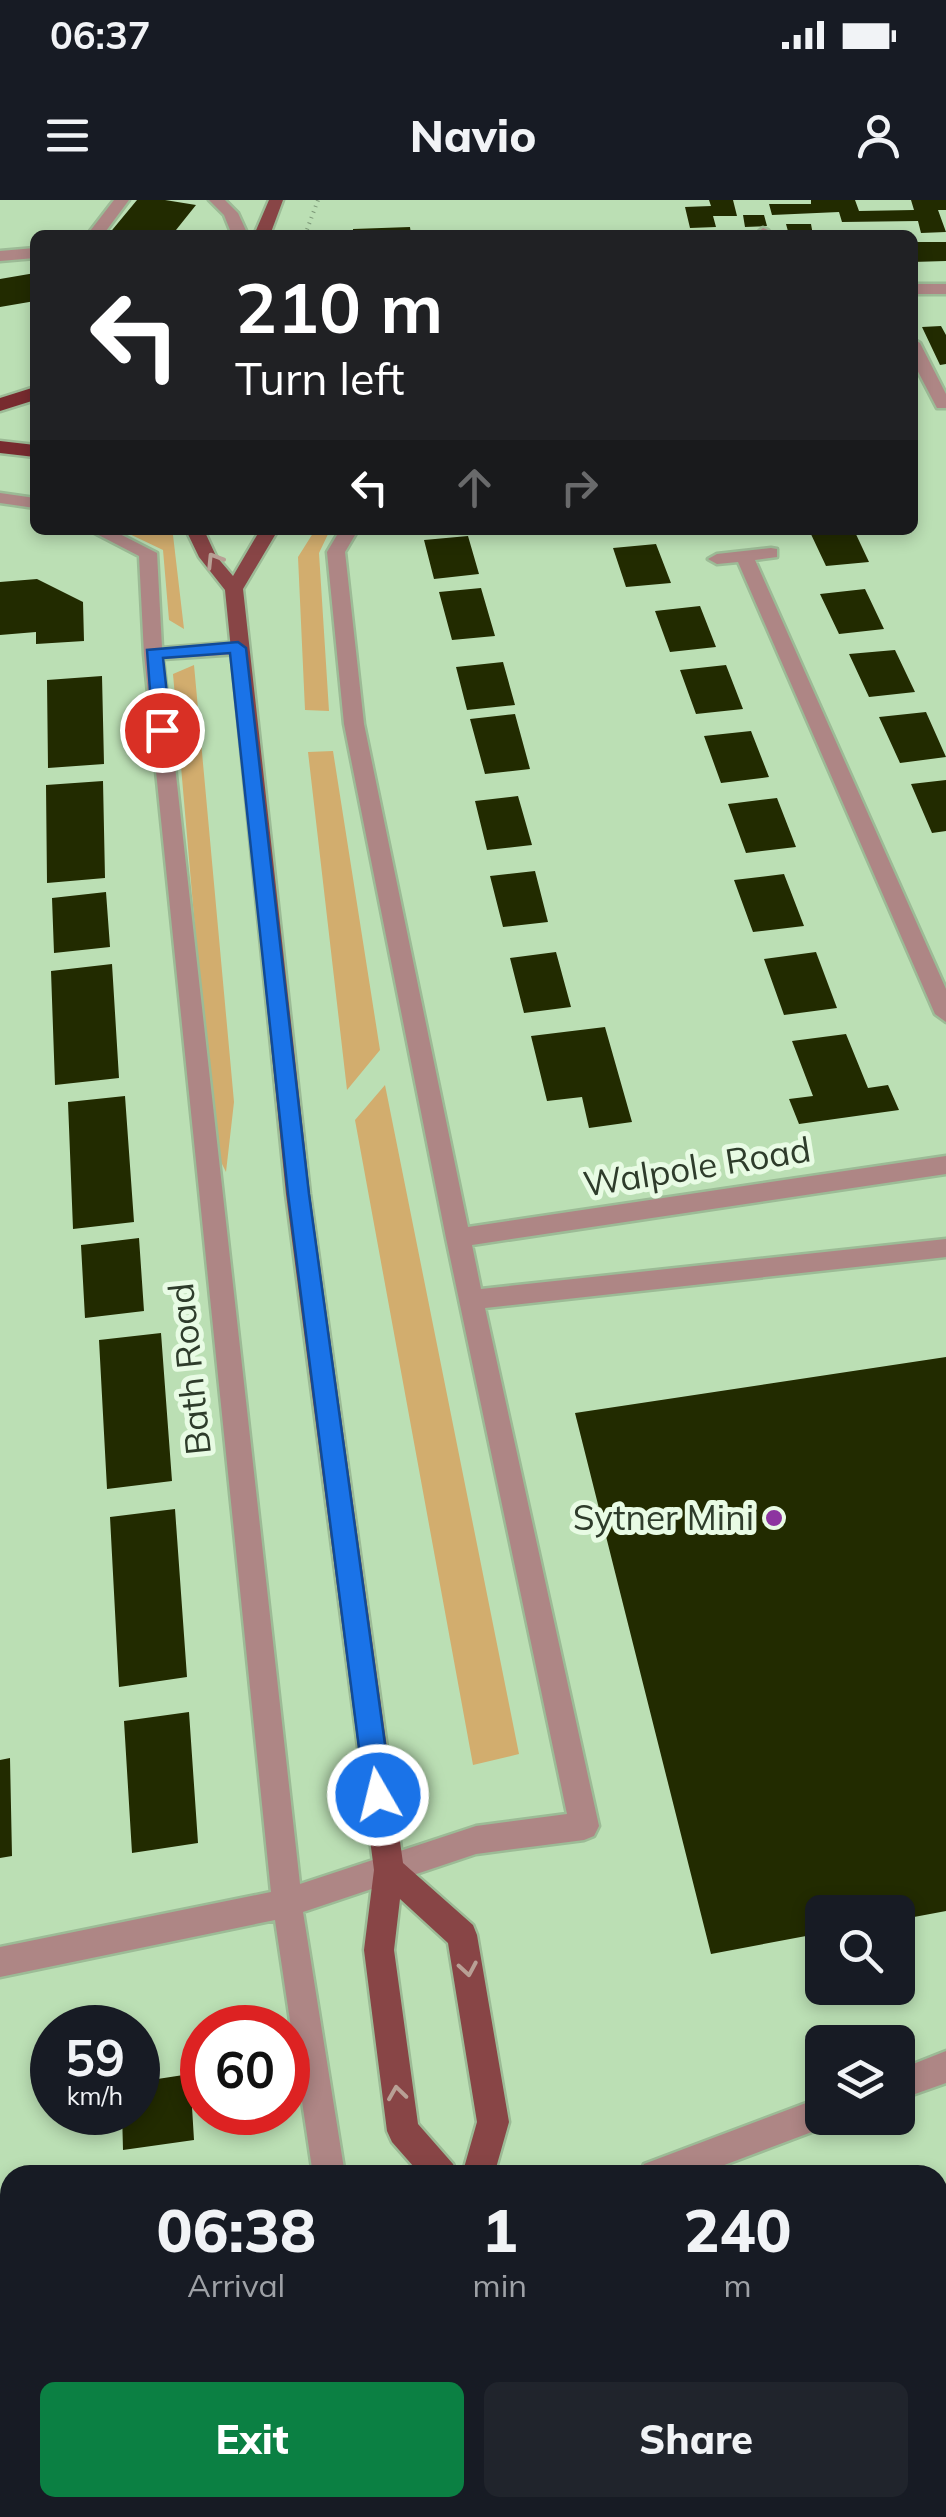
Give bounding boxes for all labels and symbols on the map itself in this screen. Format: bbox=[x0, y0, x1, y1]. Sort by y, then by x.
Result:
one-way arrow bbox=[207, 553, 226, 571]
pin bbox=[120, 688, 205, 773]
street label: Walpole Road bbox=[580, 1126, 814, 1206]
street label: Bath Road bbox=[158, 1281, 220, 1457]
place label: Sytner Mini bbox=[573, 1495, 754, 1539]
marker: Sytner Mini bbox=[763, 1507, 785, 1529]
position arrow bbox=[326, 1743, 430, 1847]
one-way arrow bbox=[457, 1961, 478, 1978]
speed limit sign: 60 bbox=[180, 2005, 310, 2135]
one-way arrow bbox=[388, 2085, 409, 2101]

